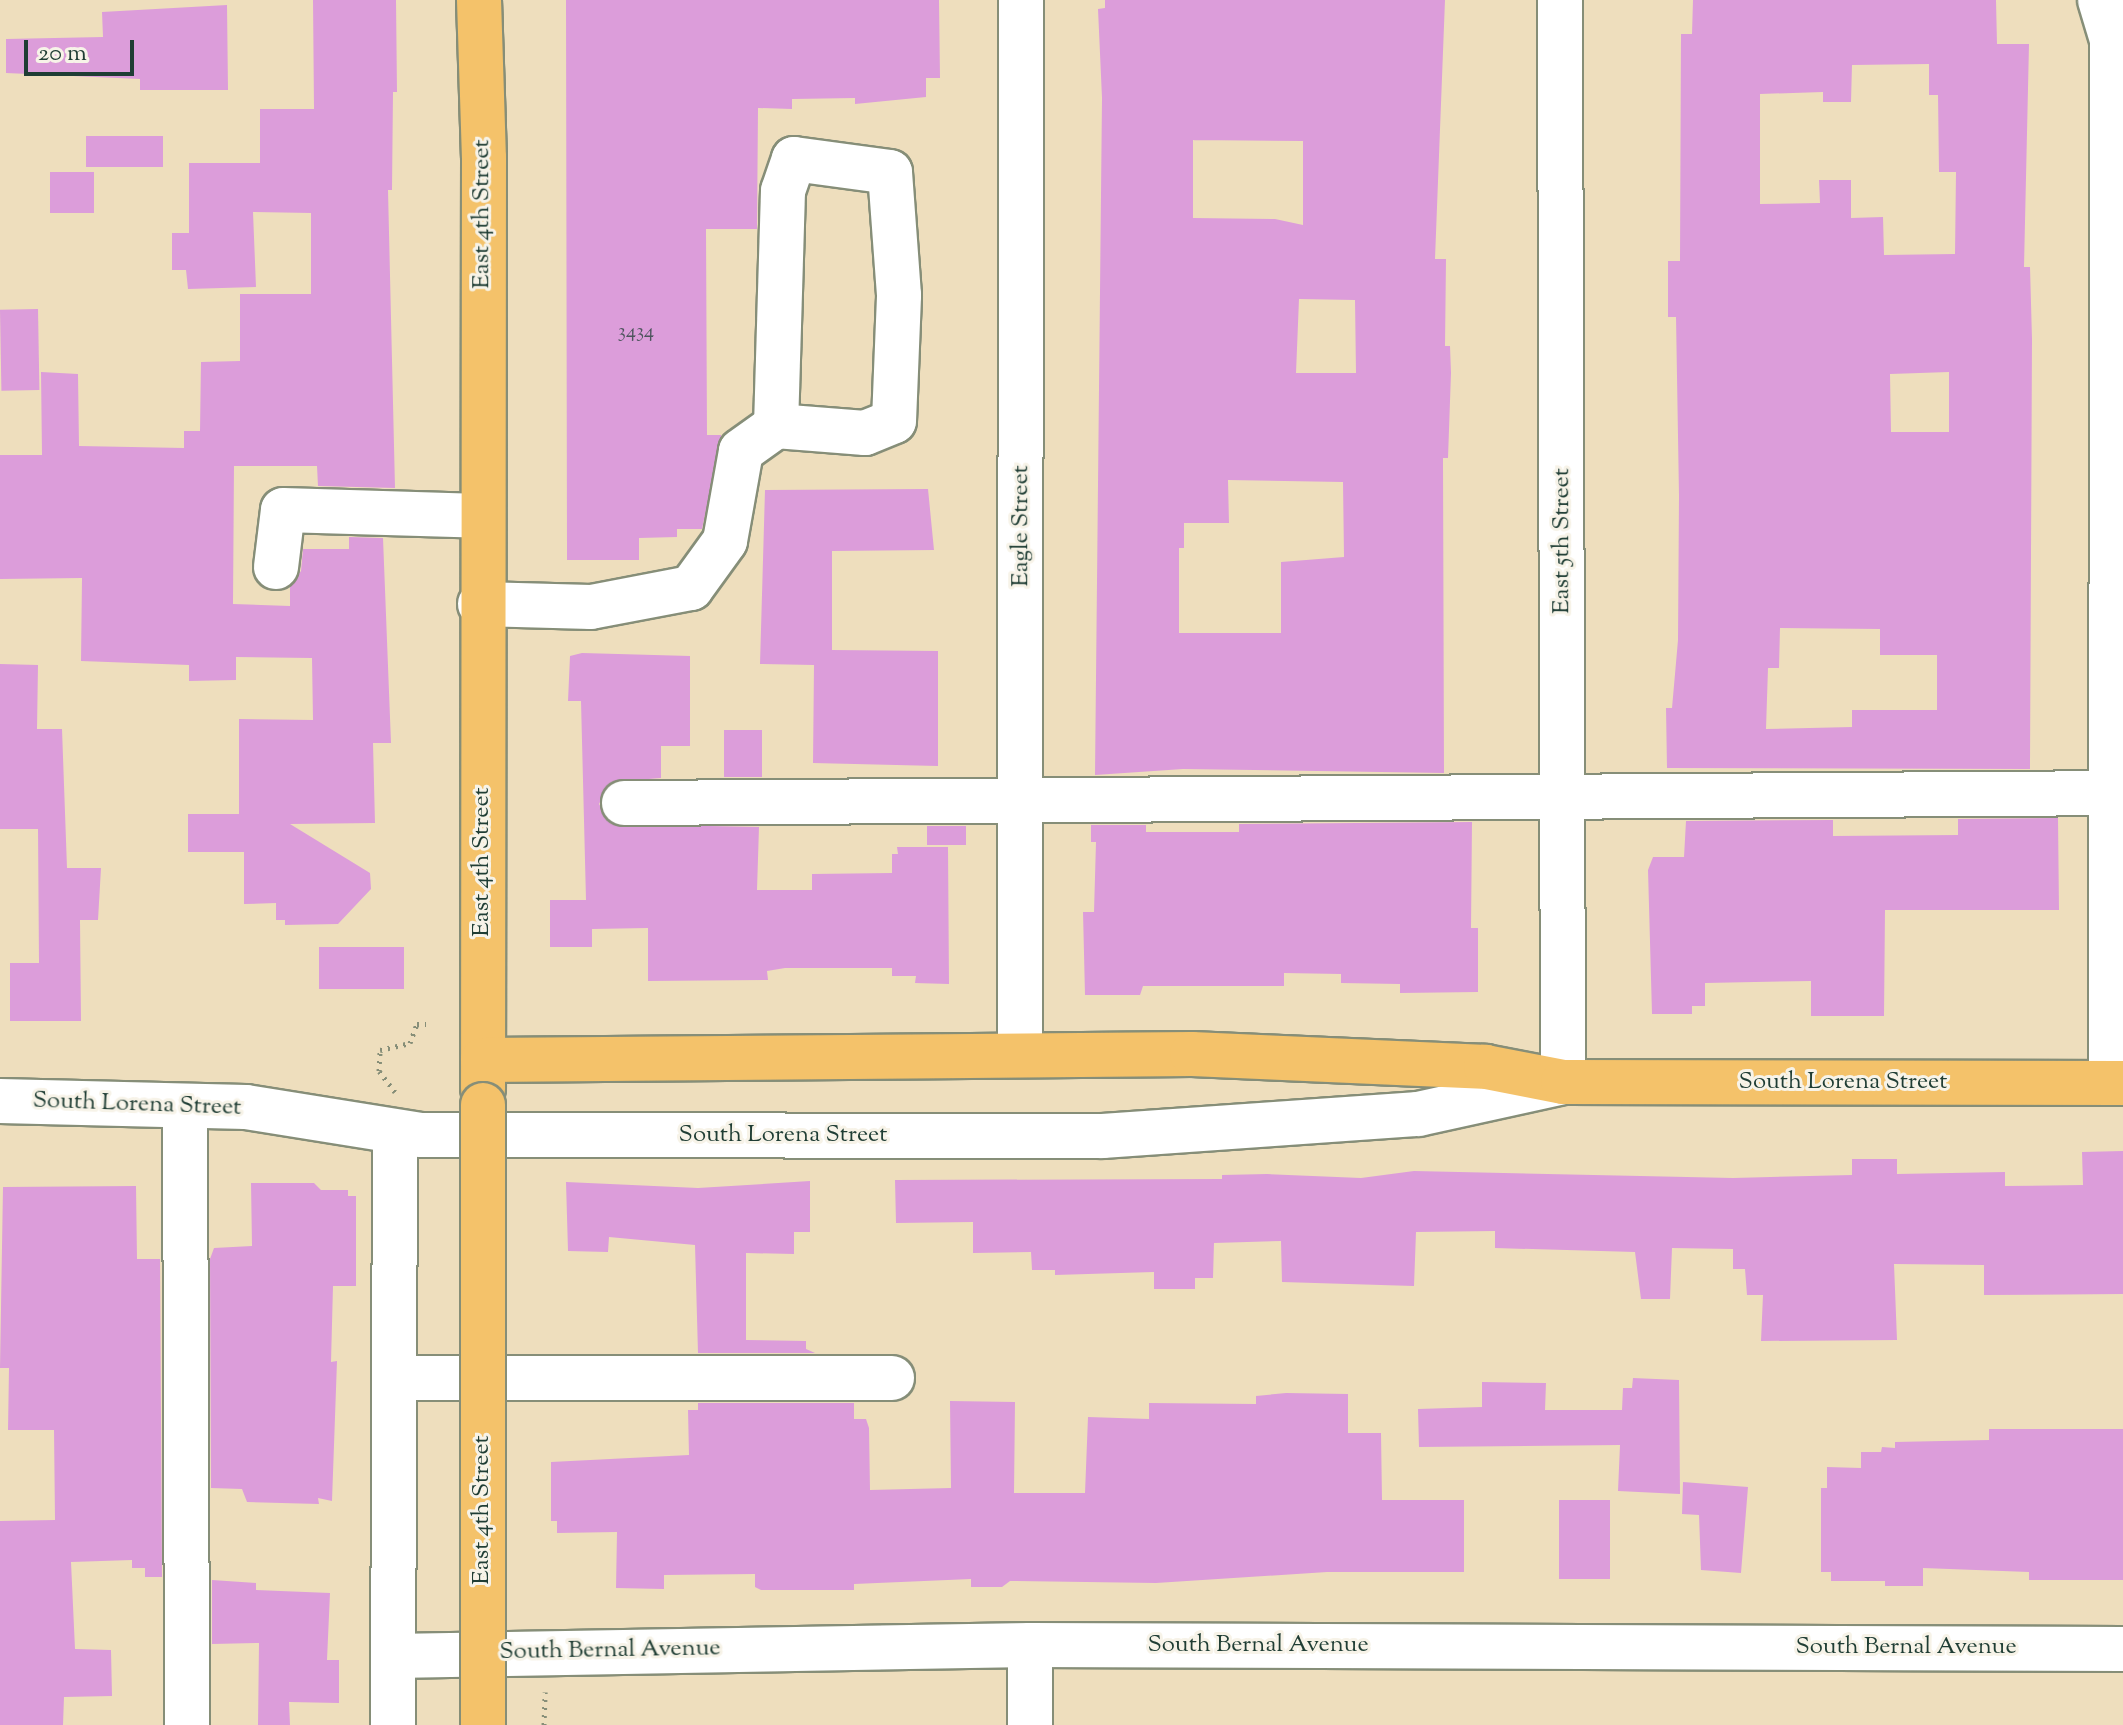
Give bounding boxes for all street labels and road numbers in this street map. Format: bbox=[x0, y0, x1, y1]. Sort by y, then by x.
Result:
street label: East 4th Street bbox=[469, 139, 497, 289]
street label: Eagle Street bbox=[1008, 465, 1036, 587]
street label: East 5th Street bbox=[1549, 468, 1577, 614]
street label: East 4th Street bbox=[469, 787, 497, 937]
street label: South Lorena Street bbox=[1739, 1069, 1947, 1097]
street label: South Lorena Street bbox=[32, 1087, 242, 1123]
street label: South Lorena Street bbox=[679, 1122, 887, 1150]
street label: East 4th Street bbox=[469, 1435, 497, 1585]
street label: South Bernal Avenue bbox=[1147, 1632, 1369, 1660]
street label: South Bernal Avenue bbox=[1795, 1634, 2017, 1662]
street label: South Bernal Avenue bbox=[499, 1635, 721, 1667]

